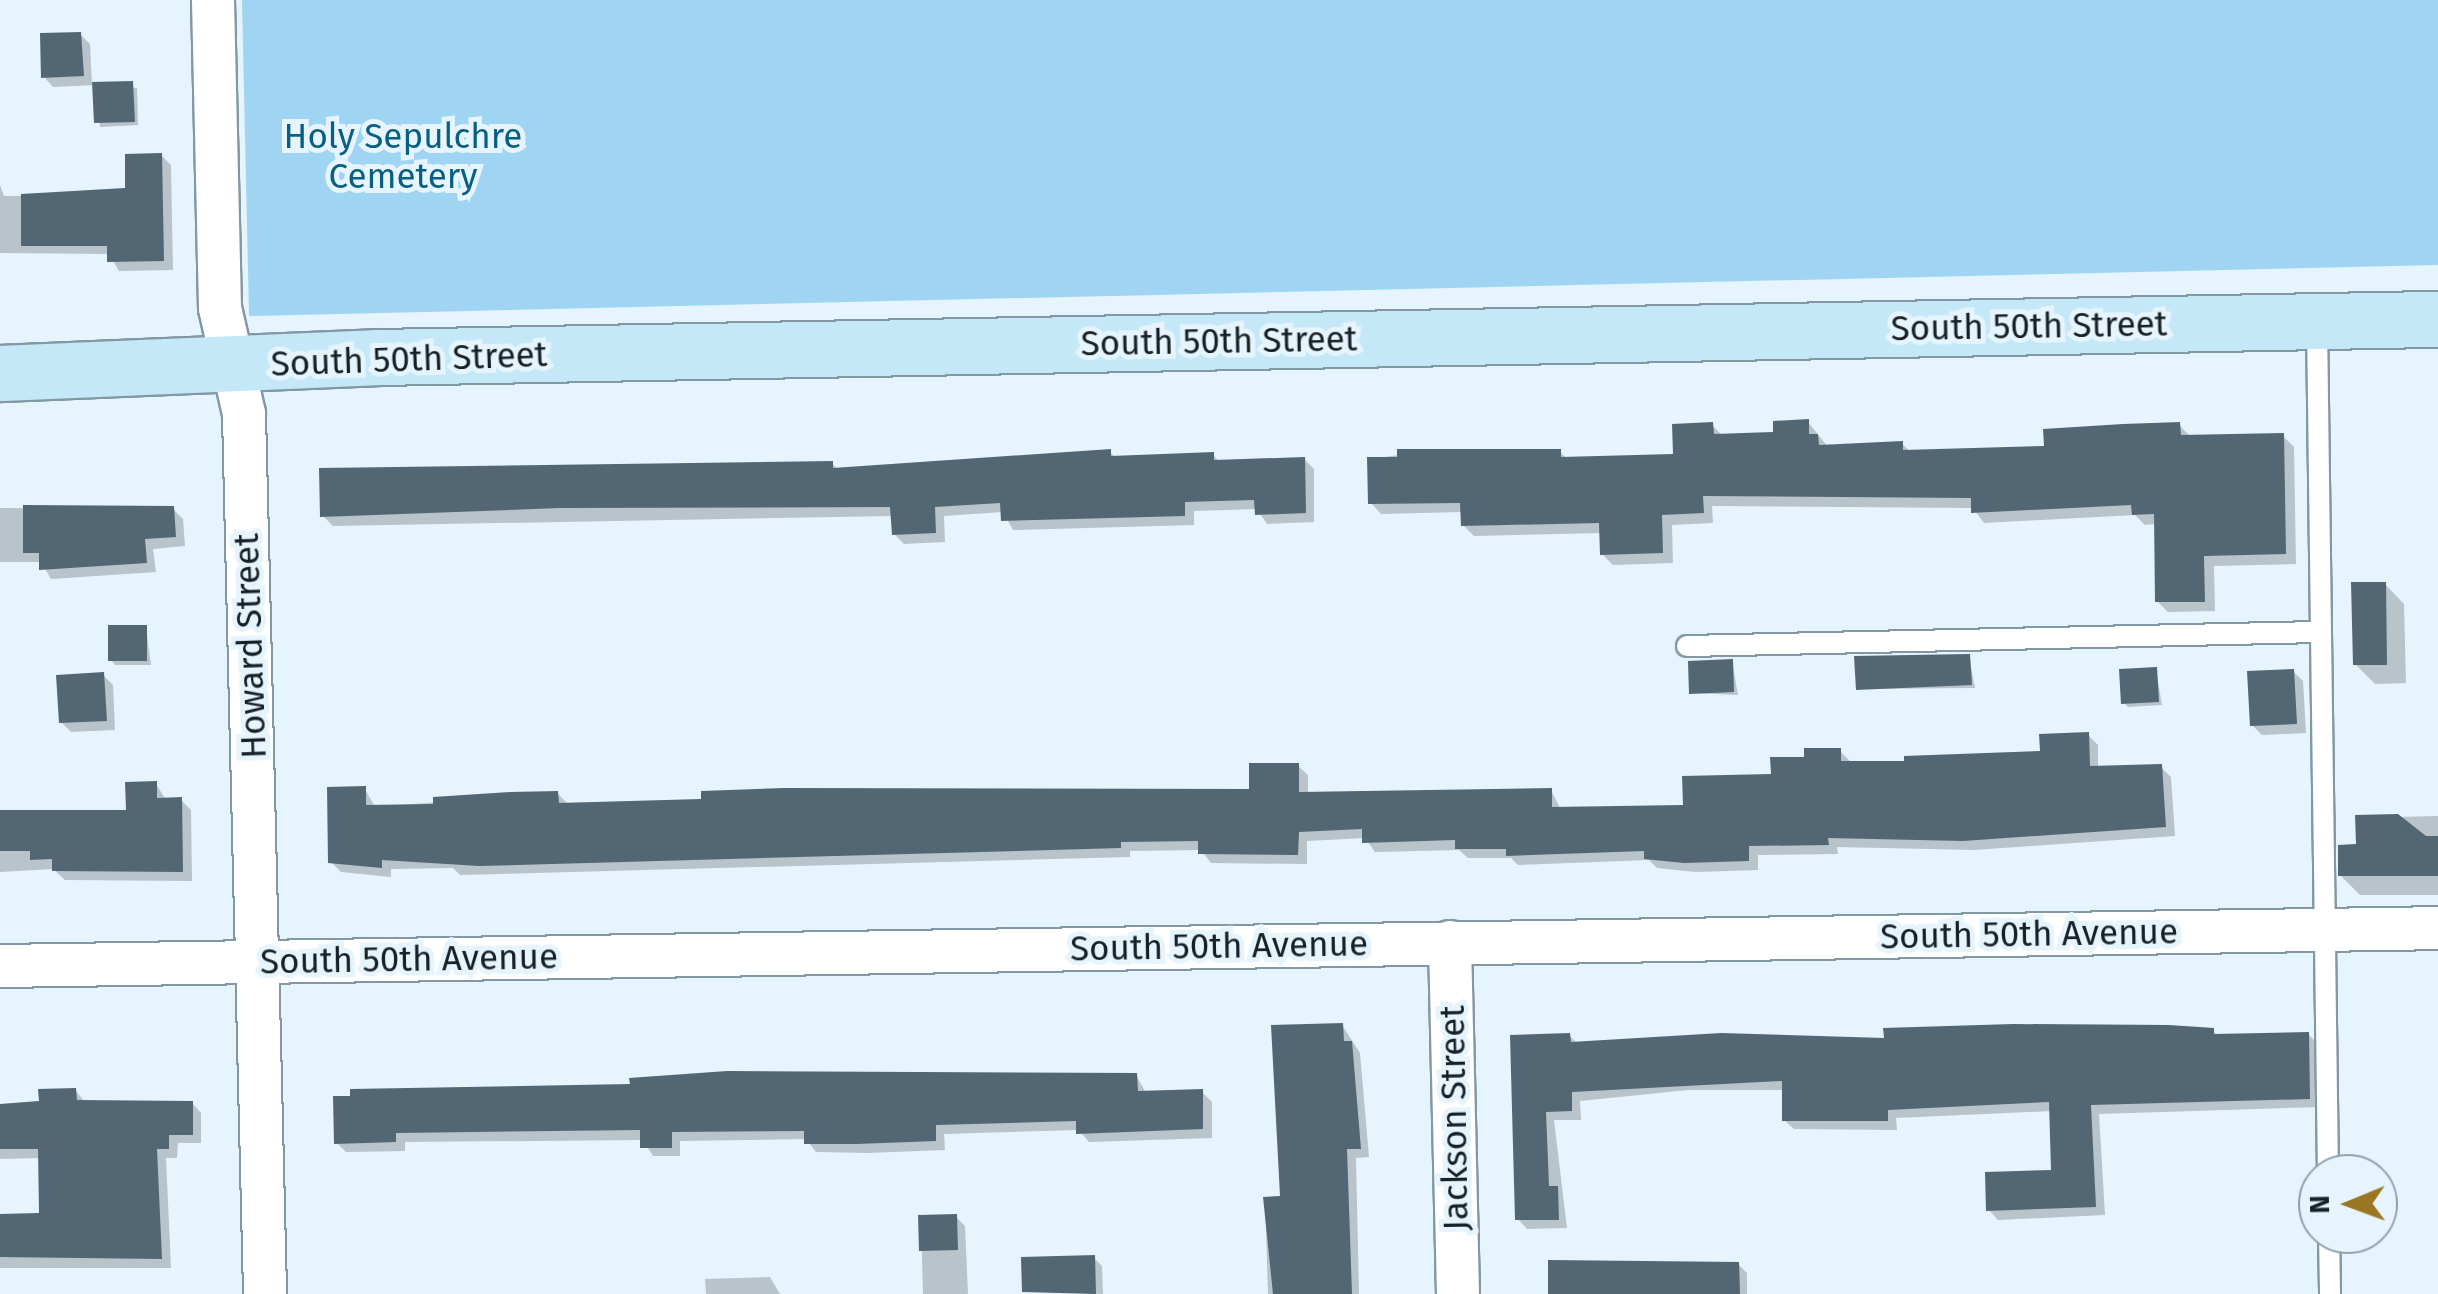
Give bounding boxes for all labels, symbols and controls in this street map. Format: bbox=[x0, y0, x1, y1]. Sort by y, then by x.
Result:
park label: Holy Sepulchre Cemetery bbox=[284, 115, 522, 197]
street label: South 50th Street bbox=[1890, 303, 2168, 349]
street label: South 50th Street bbox=[1080, 318, 1358, 364]
street label: South 50th Street bbox=[270, 333, 548, 385]
street label: Howard Street bbox=[225, 533, 275, 759]
street label: South 50th Avenue bbox=[1880, 910, 2178, 958]
street label: South 50th Avenue bbox=[1070, 922, 1368, 970]
street label: South 50th Avenue bbox=[260, 935, 558, 983]
street label: Jackson Street bbox=[1431, 1005, 1477, 1231]
north arrow bbox=[2298, 1154, 2398, 1254]
text: N bbox=[2303, 1195, 2336, 1214]

